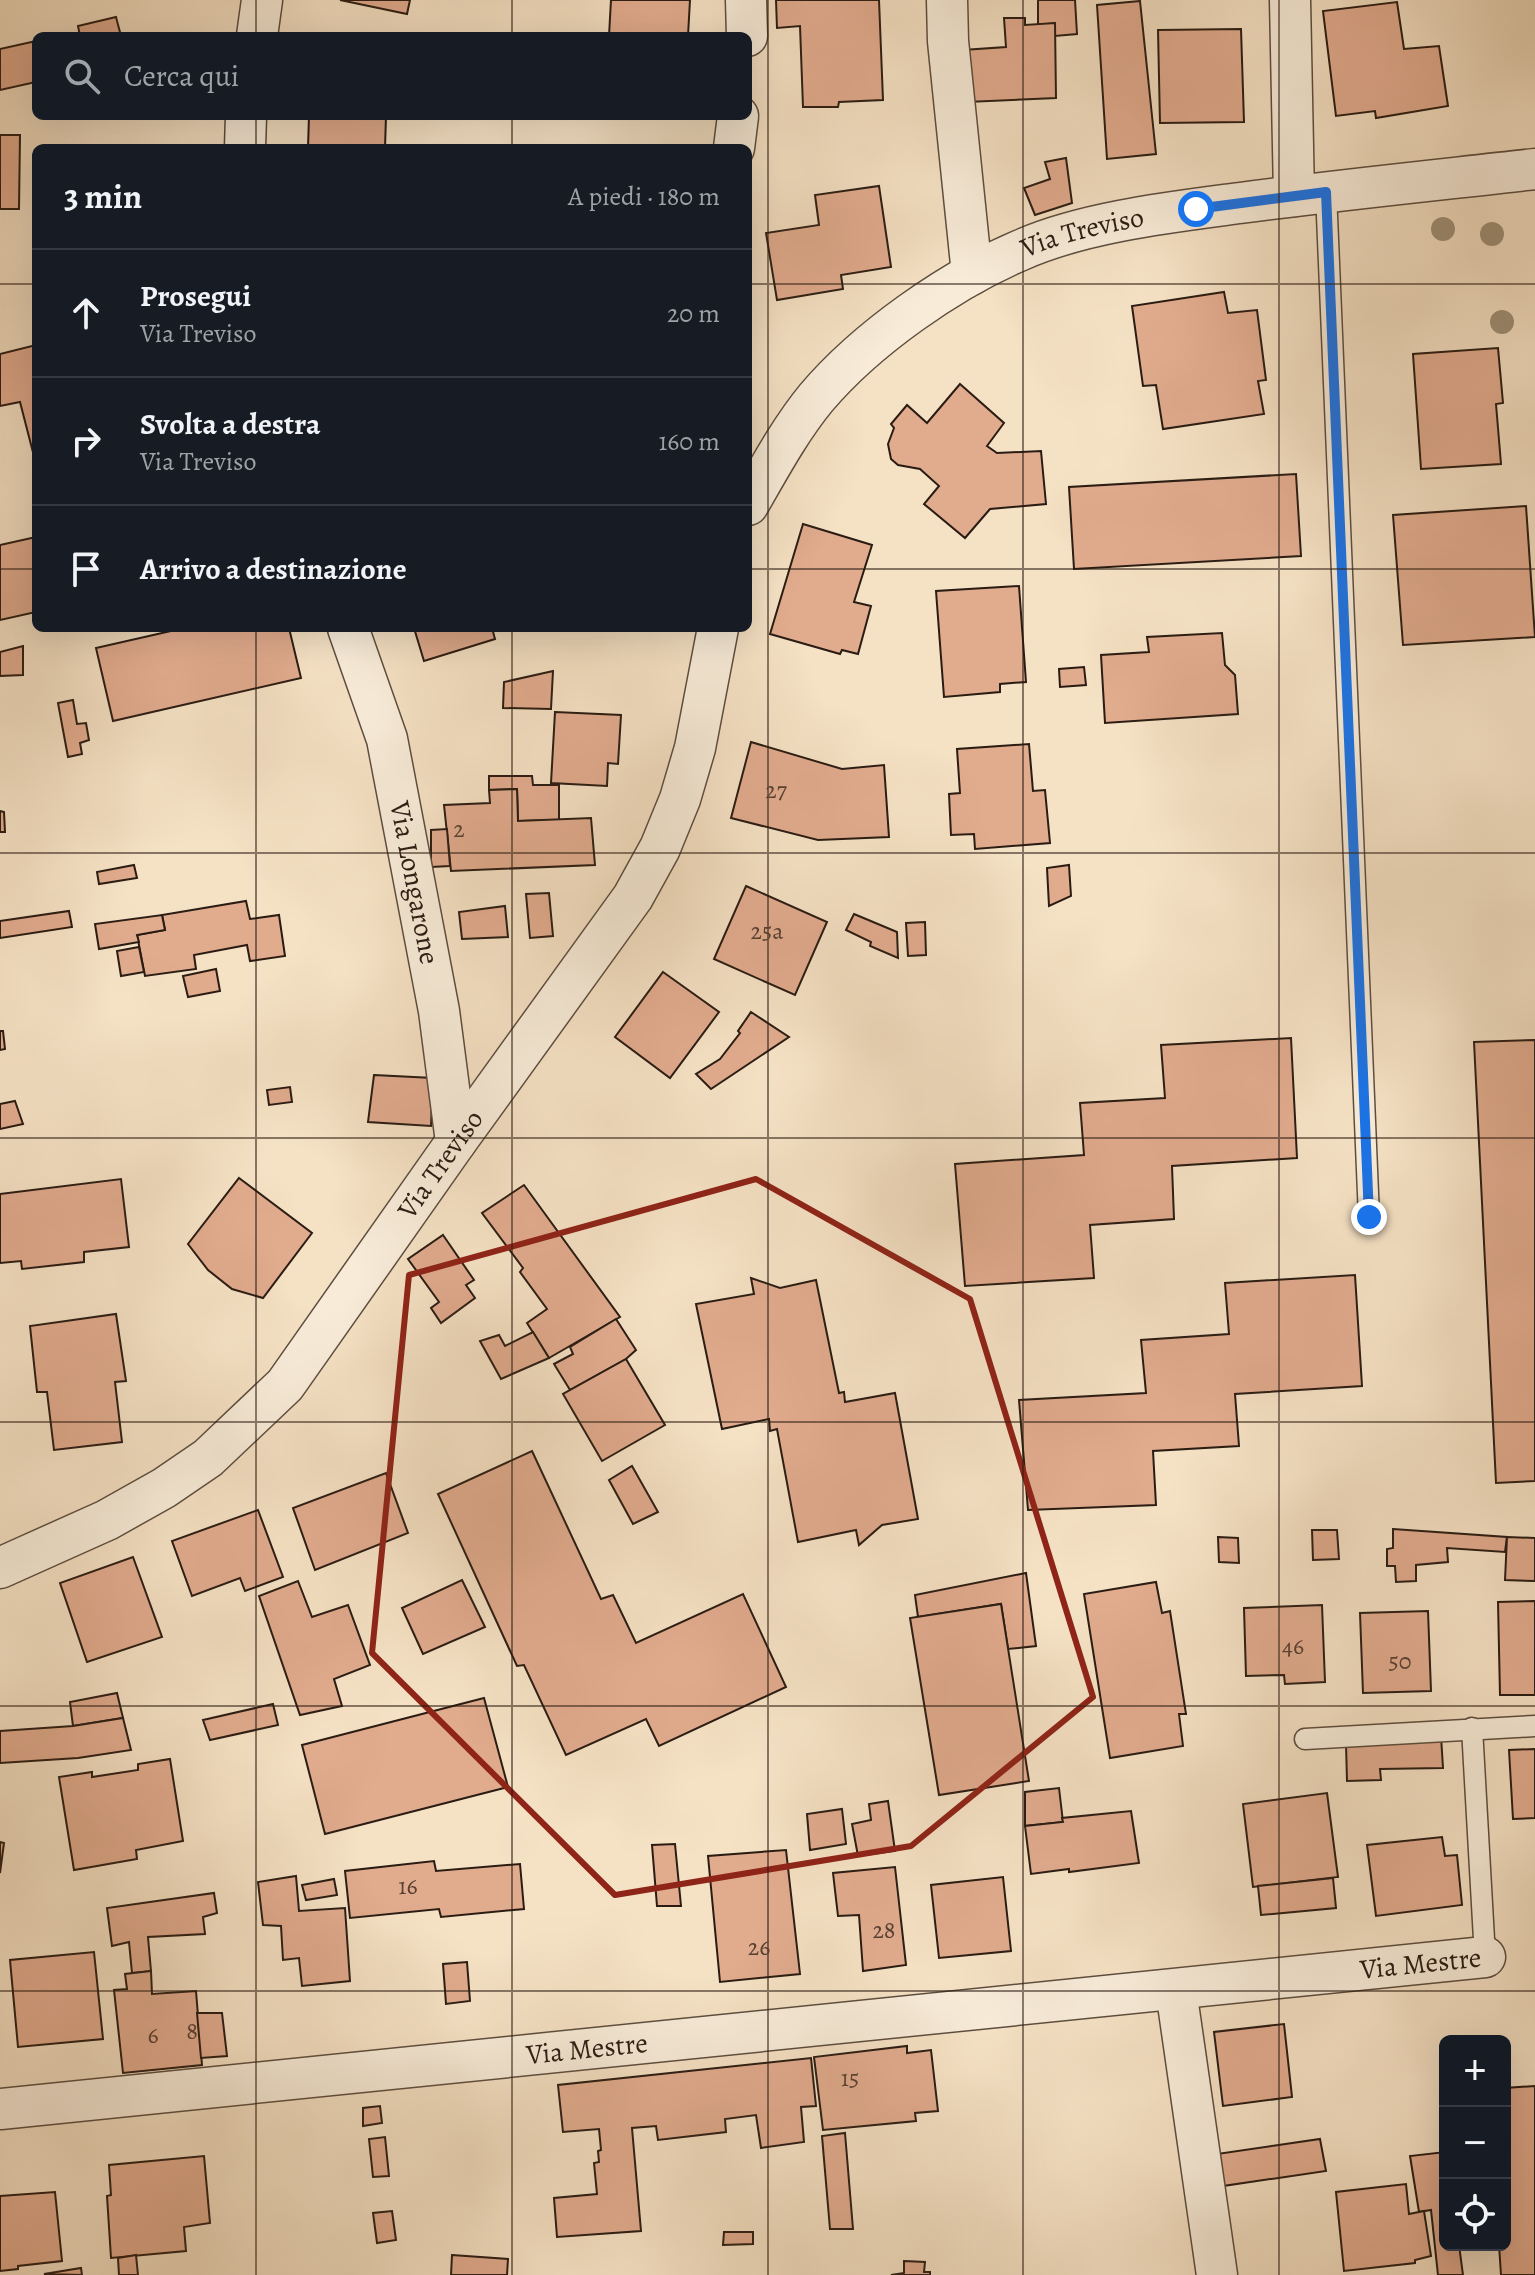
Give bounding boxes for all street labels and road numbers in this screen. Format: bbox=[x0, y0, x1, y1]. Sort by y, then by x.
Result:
street label: Via Treviso bbox=[1014, 198, 1147, 267]
street label: Via Longarone bbox=[380, 797, 449, 967]
street label: Via Treviso bbox=[388, 1102, 492, 1227]
street label: Via Mestre bbox=[1357, 1938, 1483, 1989]
street label: Via Mestre bbox=[523, 2024, 649, 2074]

